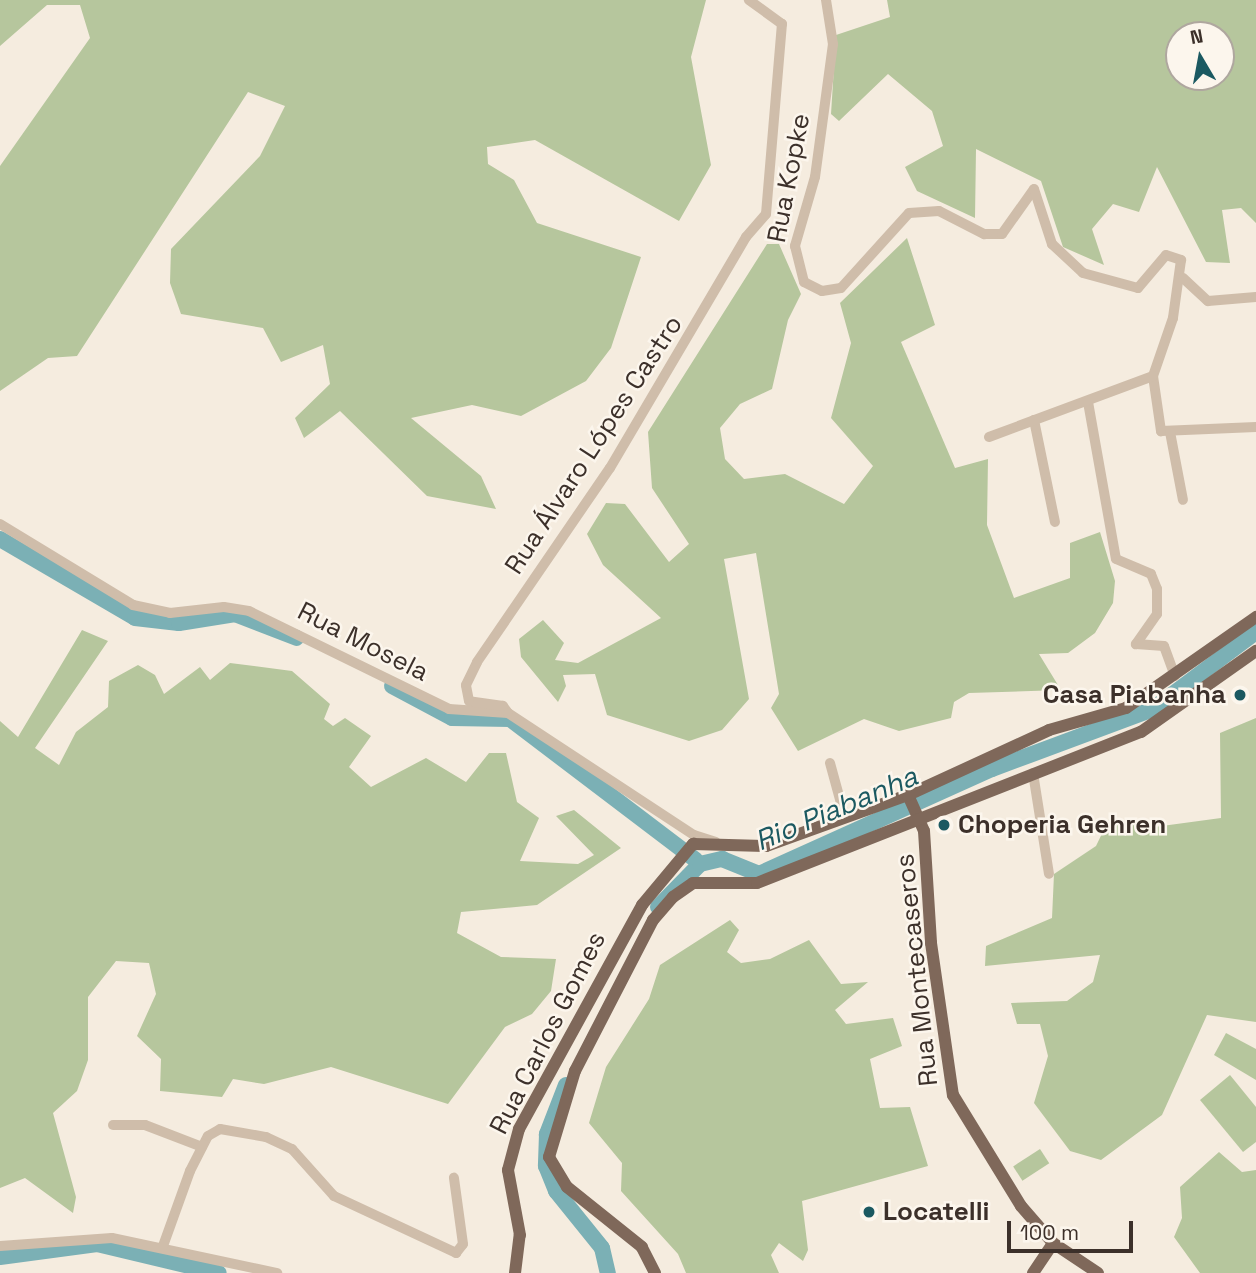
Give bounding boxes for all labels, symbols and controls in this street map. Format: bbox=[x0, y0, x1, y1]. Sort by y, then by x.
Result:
north arrow bbox=[1165, 21, 1235, 91]
text: N bbox=[1188, 23, 1205, 50]
street label: Rua Kopke bbox=[761, 111, 817, 245]
street label: Rua Álvaro Lópes Castro bbox=[499, 310, 689, 580]
street label: Rua Mosela bbox=[292, 596, 434, 688]
place label: Casa Piabanha bbox=[1043, 679, 1226, 711]
marker: Casa Piabanha bbox=[1232, 687, 1248, 703]
water label: Rio Piabanha bbox=[750, 759, 922, 857]
place label: Choperia Gehren bbox=[958, 809, 1166, 841]
marker: Choperia Gehren bbox=[936, 817, 952, 833]
street label: Rua Montecaseros bbox=[889, 852, 945, 1088]
street label: Rua Carlos Gomes bbox=[484, 927, 612, 1139]
place label: Locatelli bbox=[883, 1196, 989, 1228]
marker: Locatelli bbox=[861, 1204, 877, 1220]
scale bar bbox=[1011, 1206, 1137, 1250]
text: 100 m bbox=[1020, 1219, 1079, 1246]

